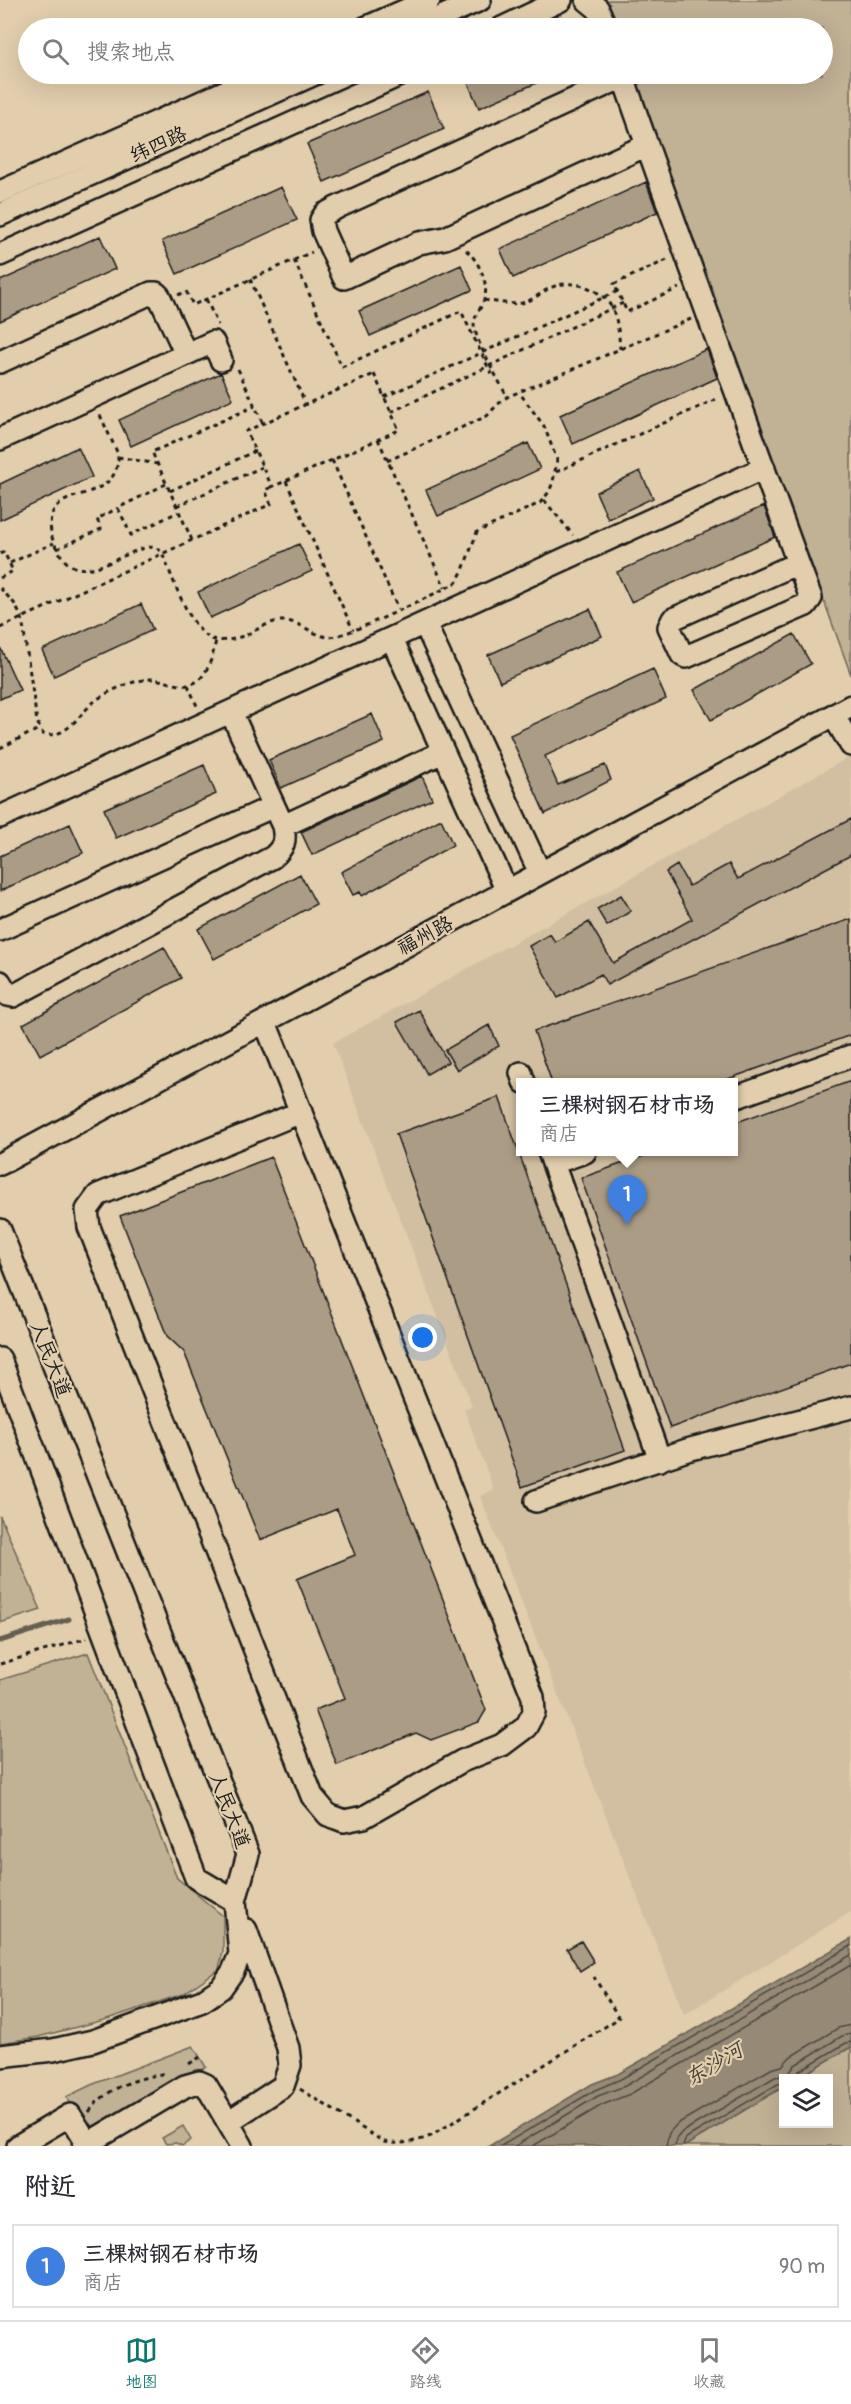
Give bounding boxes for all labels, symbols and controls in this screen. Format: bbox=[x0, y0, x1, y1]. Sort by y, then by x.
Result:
search box bbox=[18, 18, 833, 84]
icon: search bbox=[39, 35, 72, 68]
text: 搜索地点 bbox=[87, 38, 175, 66]
street label: 纬四路 bbox=[126, 120, 192, 168]
street label: 福州路 bbox=[393, 910, 458, 961]
popup bbox=[516, 1078, 738, 1156]
text: 三棵树钢石材市场 bbox=[539, 1091, 715, 1119]
text: 商店 bbox=[539, 1121, 579, 1146]
pin: 1 bbox=[608, 1176, 646, 1225]
street label: 人民大道 bbox=[25, 1317, 77, 1401]
your location bbox=[408, 1323, 437, 1352]
street label: 人民大道 bbox=[204, 1768, 256, 1852]
water label: 东沙河 bbox=[680, 2035, 751, 2092]
map controls bbox=[779, 2074, 833, 2128]
button: layers bbox=[779, 2074, 833, 2128]
text: 附近 bbox=[24, 2171, 76, 2203]
text: 三棵树钢石材市场 bbox=[83, 2240, 259, 2268]
text: 1 bbox=[42, 2254, 49, 2279]
text: 90 m bbox=[779, 2254, 825, 2279]
text: 商店 bbox=[83, 2270, 123, 2295]
tab: 地图 bbox=[125, 2334, 158, 2392]
tab: 路线 bbox=[409, 2334, 442, 2392]
tab: 收藏 bbox=[693, 2334, 726, 2392]

